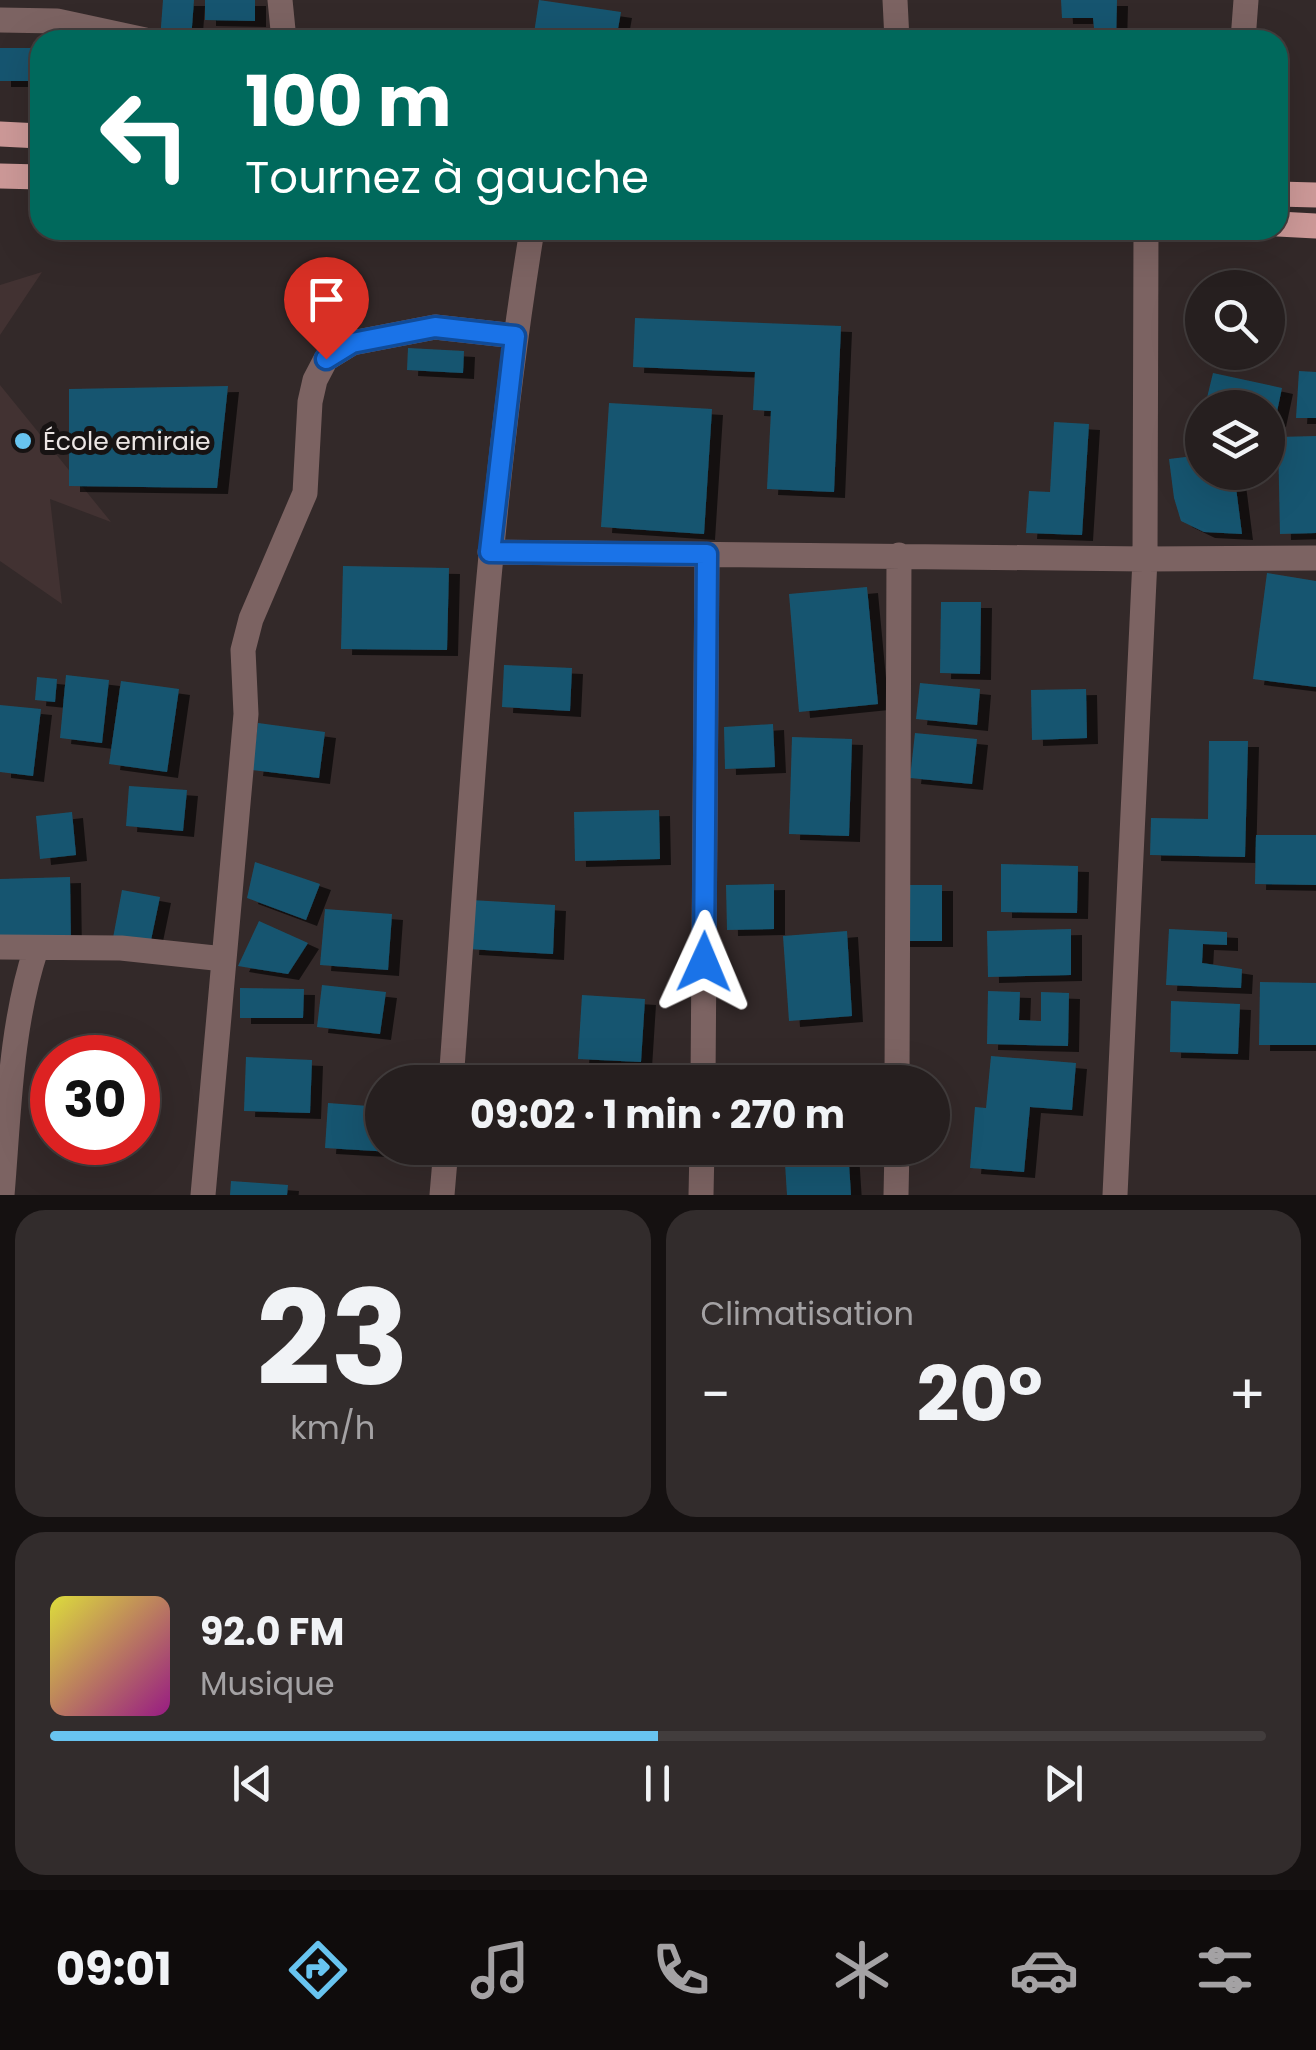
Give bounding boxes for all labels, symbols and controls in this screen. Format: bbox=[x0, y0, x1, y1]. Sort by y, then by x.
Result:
text: 100 m bbox=[245, 52, 452, 151]
icon: left bbox=[80, 70, 210, 200]
text: Tournez à gauche bbox=[245, 146, 649, 209]
pin bbox=[284, 257, 369, 360]
map controls bbox=[1185, 270, 1285, 490]
button: search bbox=[1185, 270, 1285, 370]
icon: arrive bbox=[299, 272, 354, 327]
button: layers bbox=[1185, 390, 1285, 490]
place label: École emiraie bbox=[43, 424, 211, 459]
marker: École emiraie bbox=[12, 430, 34, 452]
position arrow bbox=[652, 910, 756, 1014]
speed limit sign: 30 bbox=[30, 1035, 160, 1165]
text: 09:02 · 1 min · 270 m bbox=[470, 1088, 845, 1141]
text: 23 bbox=[256, 1247, 409, 1430]
text: Climatisation bbox=[701, 1291, 914, 1336]
text: 20° bbox=[916, 1342, 1043, 1447]
text: − bbox=[701, 1356, 731, 1433]
text: + bbox=[1228, 1356, 1266, 1433]
text: km/h bbox=[290, 1405, 375, 1450]
text: 92.0 FM bbox=[200, 1605, 344, 1658]
text: Musique bbox=[200, 1661, 335, 1706]
icon: previous bbox=[225, 1756, 280, 1811]
icon: pause bbox=[630, 1756, 685, 1811]
icon: next bbox=[1036, 1756, 1091, 1811]
icon: directions bbox=[283, 1935, 353, 2005]
icon: music bbox=[465, 1935, 535, 2005]
icon: phone bbox=[646, 1935, 716, 2005]
icon: climate bbox=[827, 1935, 897, 2005]
icon: car bbox=[1009, 1935, 1079, 2005]
icon: filters bbox=[1190, 1935, 1260, 2005]
text: 09:01 bbox=[56, 1938, 172, 2001]

